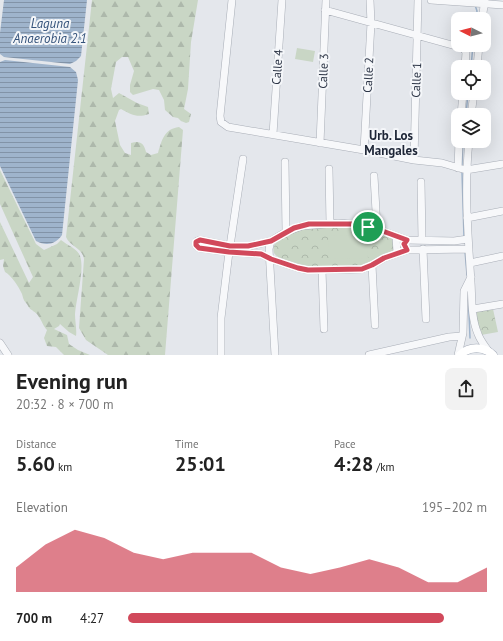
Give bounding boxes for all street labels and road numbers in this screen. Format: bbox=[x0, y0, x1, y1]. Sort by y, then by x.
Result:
street label: Calle 4 bbox=[268, 48, 286, 85]
street label: Calle 3 bbox=[315, 53, 331, 89]
street label: Calle 2 bbox=[360, 57, 376, 93]
street label: Calle 1 bbox=[408, 62, 424, 98]

